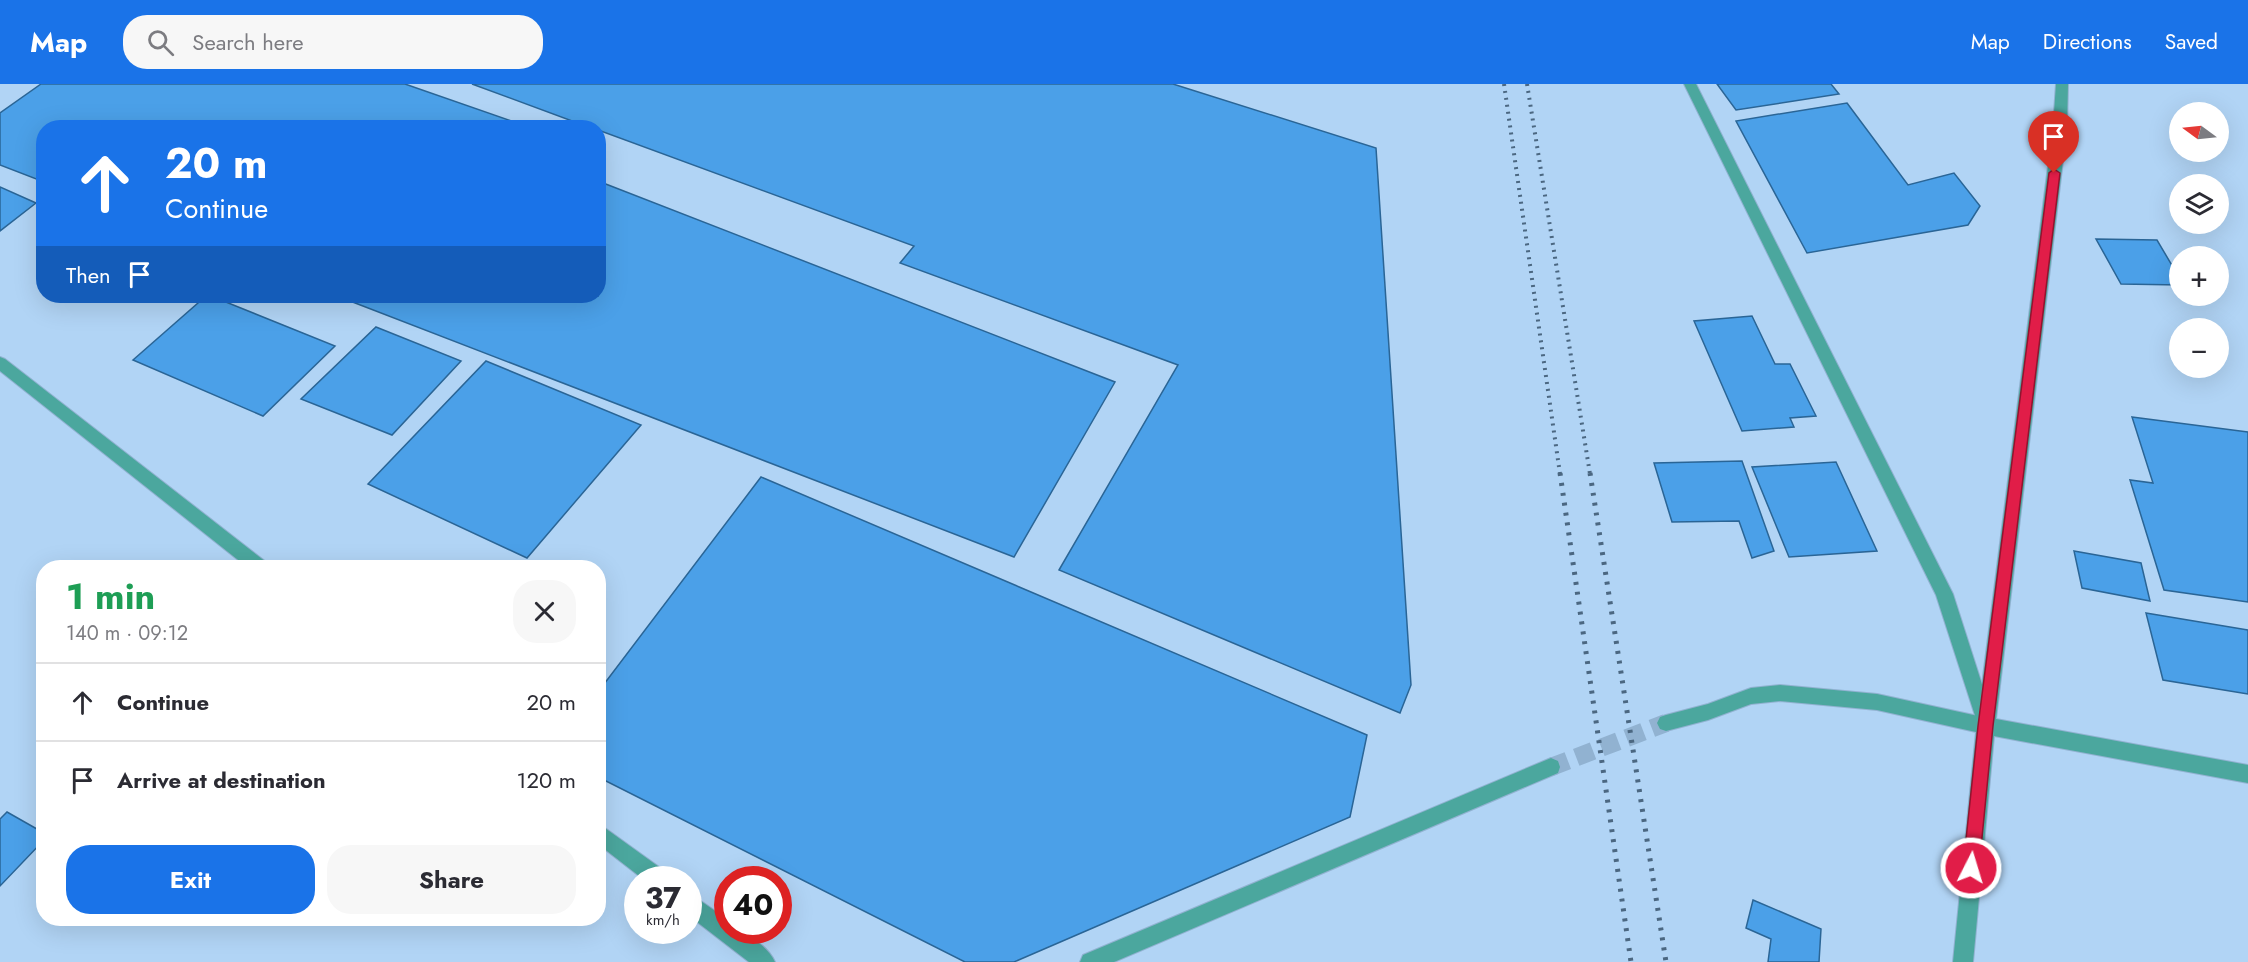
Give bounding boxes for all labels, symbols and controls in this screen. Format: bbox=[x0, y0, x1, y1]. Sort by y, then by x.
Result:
search box bbox=[123, 15, 543, 69]
text: Map bbox=[30, 22, 87, 63]
icon: search bbox=[144, 26, 177, 59]
text: Search here bbox=[192, 26, 304, 58]
text: Map bbox=[1971, 27, 2010, 57]
text: Directions bbox=[2043, 27, 2132, 57]
text: Saved bbox=[2165, 27, 2218, 57]
north arrow bbox=[2169, 102, 2229, 162]
map controls bbox=[2169, 102, 2229, 378]
pin bbox=[2028, 111, 2079, 173]
icon: arrive bbox=[2037, 120, 2070, 153]
text: 20 m bbox=[165, 133, 267, 194]
icon: ahead bbox=[66, 144, 144, 222]
button: layers bbox=[2169, 174, 2229, 234]
text: Continue bbox=[165, 189, 268, 228]
button: + bbox=[2169, 246, 2229, 306]
icon: arrive bbox=[123, 258, 156, 291]
text: Then bbox=[66, 259, 111, 291]
button: − bbox=[2169, 318, 2229, 378]
text: 1 min bbox=[66, 570, 155, 622]
button: close bbox=[513, 580, 576, 643]
text: 140 m · 09:12 bbox=[66, 619, 188, 648]
icon: ahead bbox=[66, 686, 99, 719]
text: Continue bbox=[117, 686, 209, 718]
text: 20 m bbox=[527, 686, 576, 718]
icon: arrive bbox=[66, 764, 99, 797]
text: Arrive at destination bbox=[117, 764, 326, 796]
text: 120 m bbox=[517, 764, 576, 796]
position arrow bbox=[1939, 836, 2003, 900]
button: Exit bbox=[66, 845, 315, 914]
button: Share bbox=[327, 845, 576, 914]
speed limit sign: 40 bbox=[714, 866, 792, 944]
text: 37 bbox=[645, 876, 681, 919]
text: km/h bbox=[646, 909, 680, 931]

